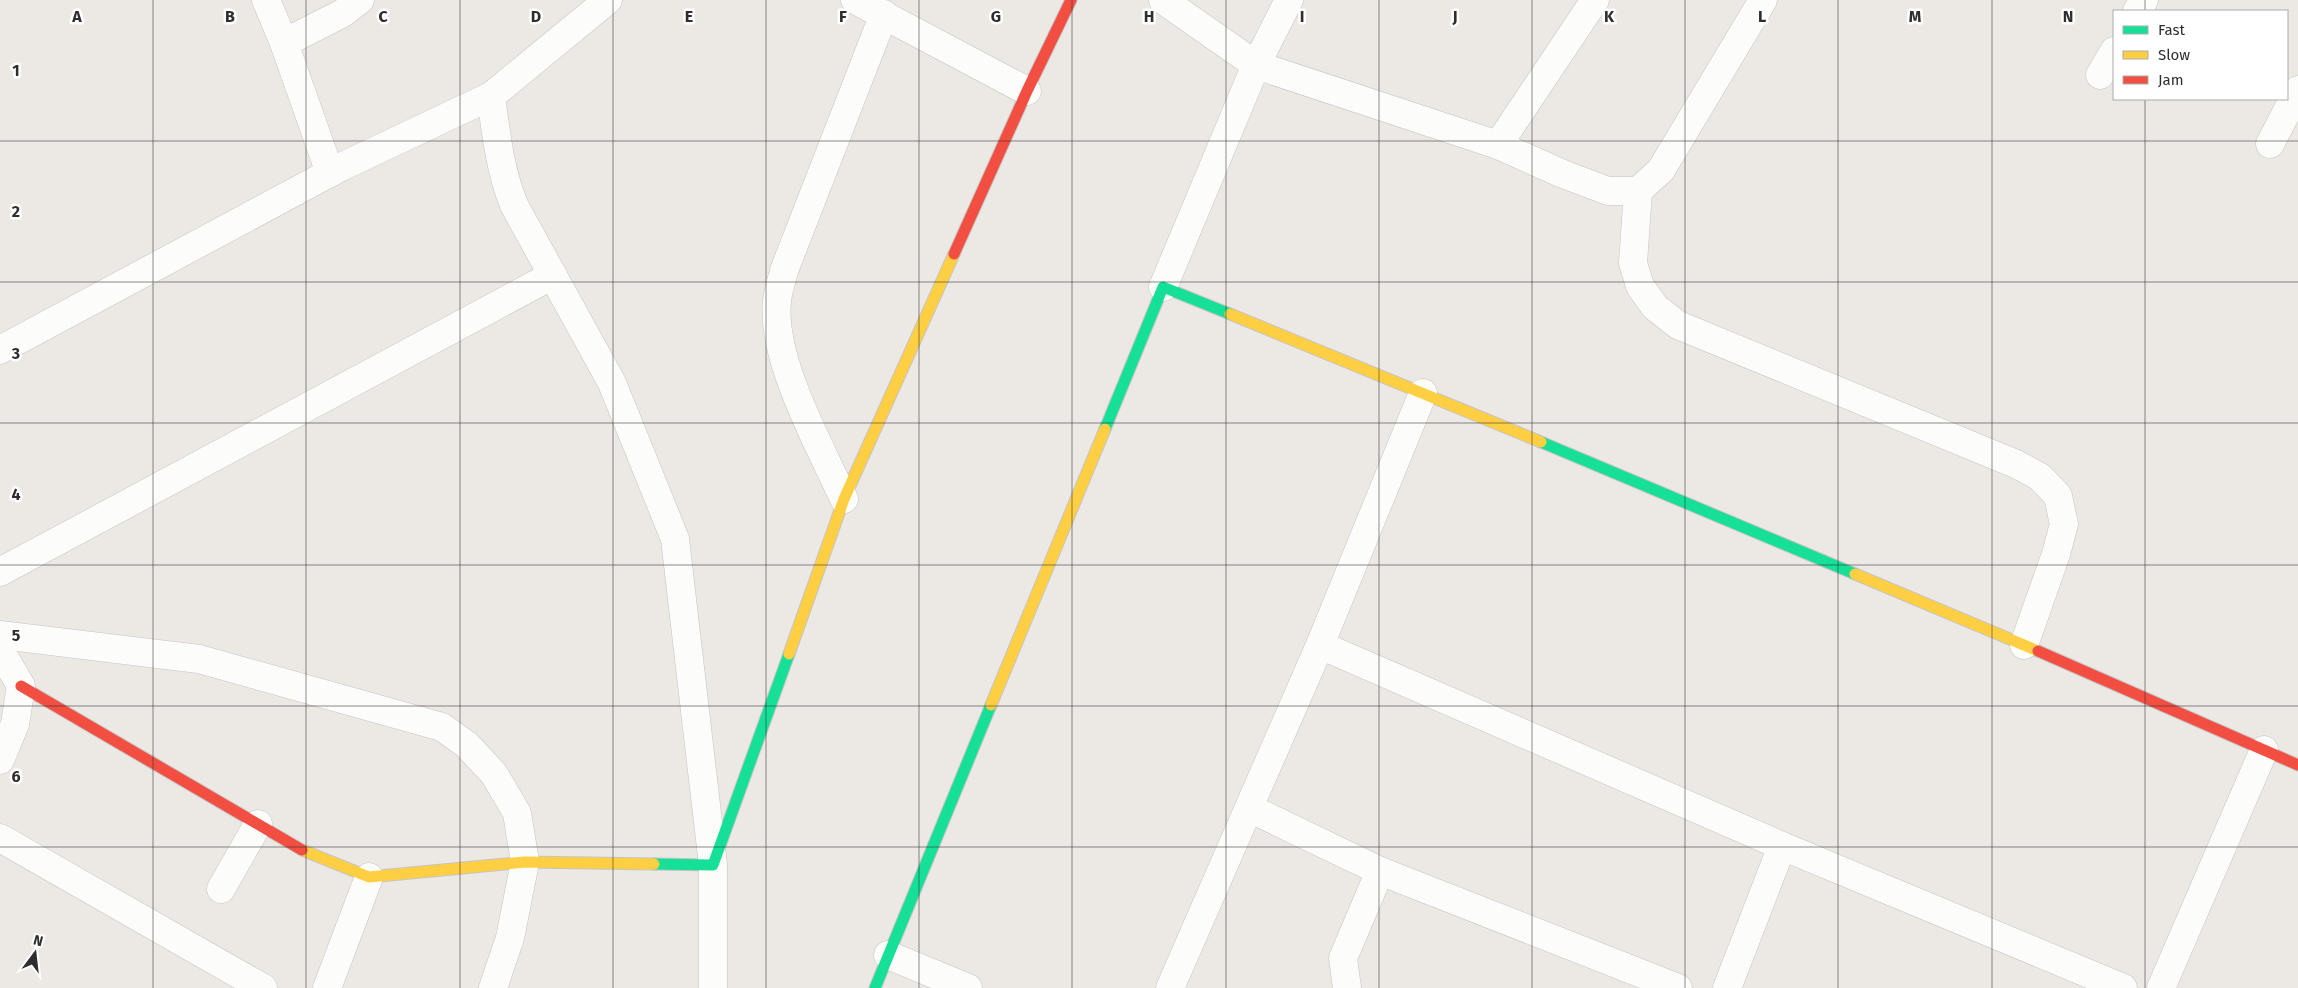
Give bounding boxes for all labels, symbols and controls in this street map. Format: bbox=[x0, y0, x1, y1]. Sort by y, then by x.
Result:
text: A bbox=[71, 7, 82, 26]
text: B bbox=[225, 7, 235, 26]
text: C bbox=[378, 7, 388, 26]
text: D bbox=[531, 7, 541, 26]
text: E bbox=[685, 7, 693, 26]
text: F bbox=[839, 7, 847, 26]
text: G bbox=[991, 7, 1001, 26]
text: H bbox=[1144, 7, 1154, 26]
text: I bbox=[1300, 7, 1304, 26]
text: J bbox=[1451, 7, 1458, 26]
text: K bbox=[1604, 7, 1615, 26]
text: L bbox=[1758, 7, 1766, 26]
text: M bbox=[1909, 7, 1922, 26]
text: N bbox=[2063, 7, 2073, 26]
legend bbox=[2113, 10, 2288, 100]
text: Fast bbox=[2158, 21, 2185, 39]
text: Slow bbox=[2158, 46, 2190, 64]
text: 1 bbox=[12, 61, 20, 80]
text: Jam bbox=[2158, 71, 2184, 89]
text: 2 bbox=[12, 202, 20, 221]
text: 3 bbox=[11, 344, 20, 363]
text: 4 bbox=[11, 485, 21, 504]
text: 5 bbox=[12, 626, 21, 645]
text: 6 bbox=[11, 767, 21, 786]
north arrow bbox=[10, 928, 60, 978]
text: N bbox=[32, 932, 45, 950]

